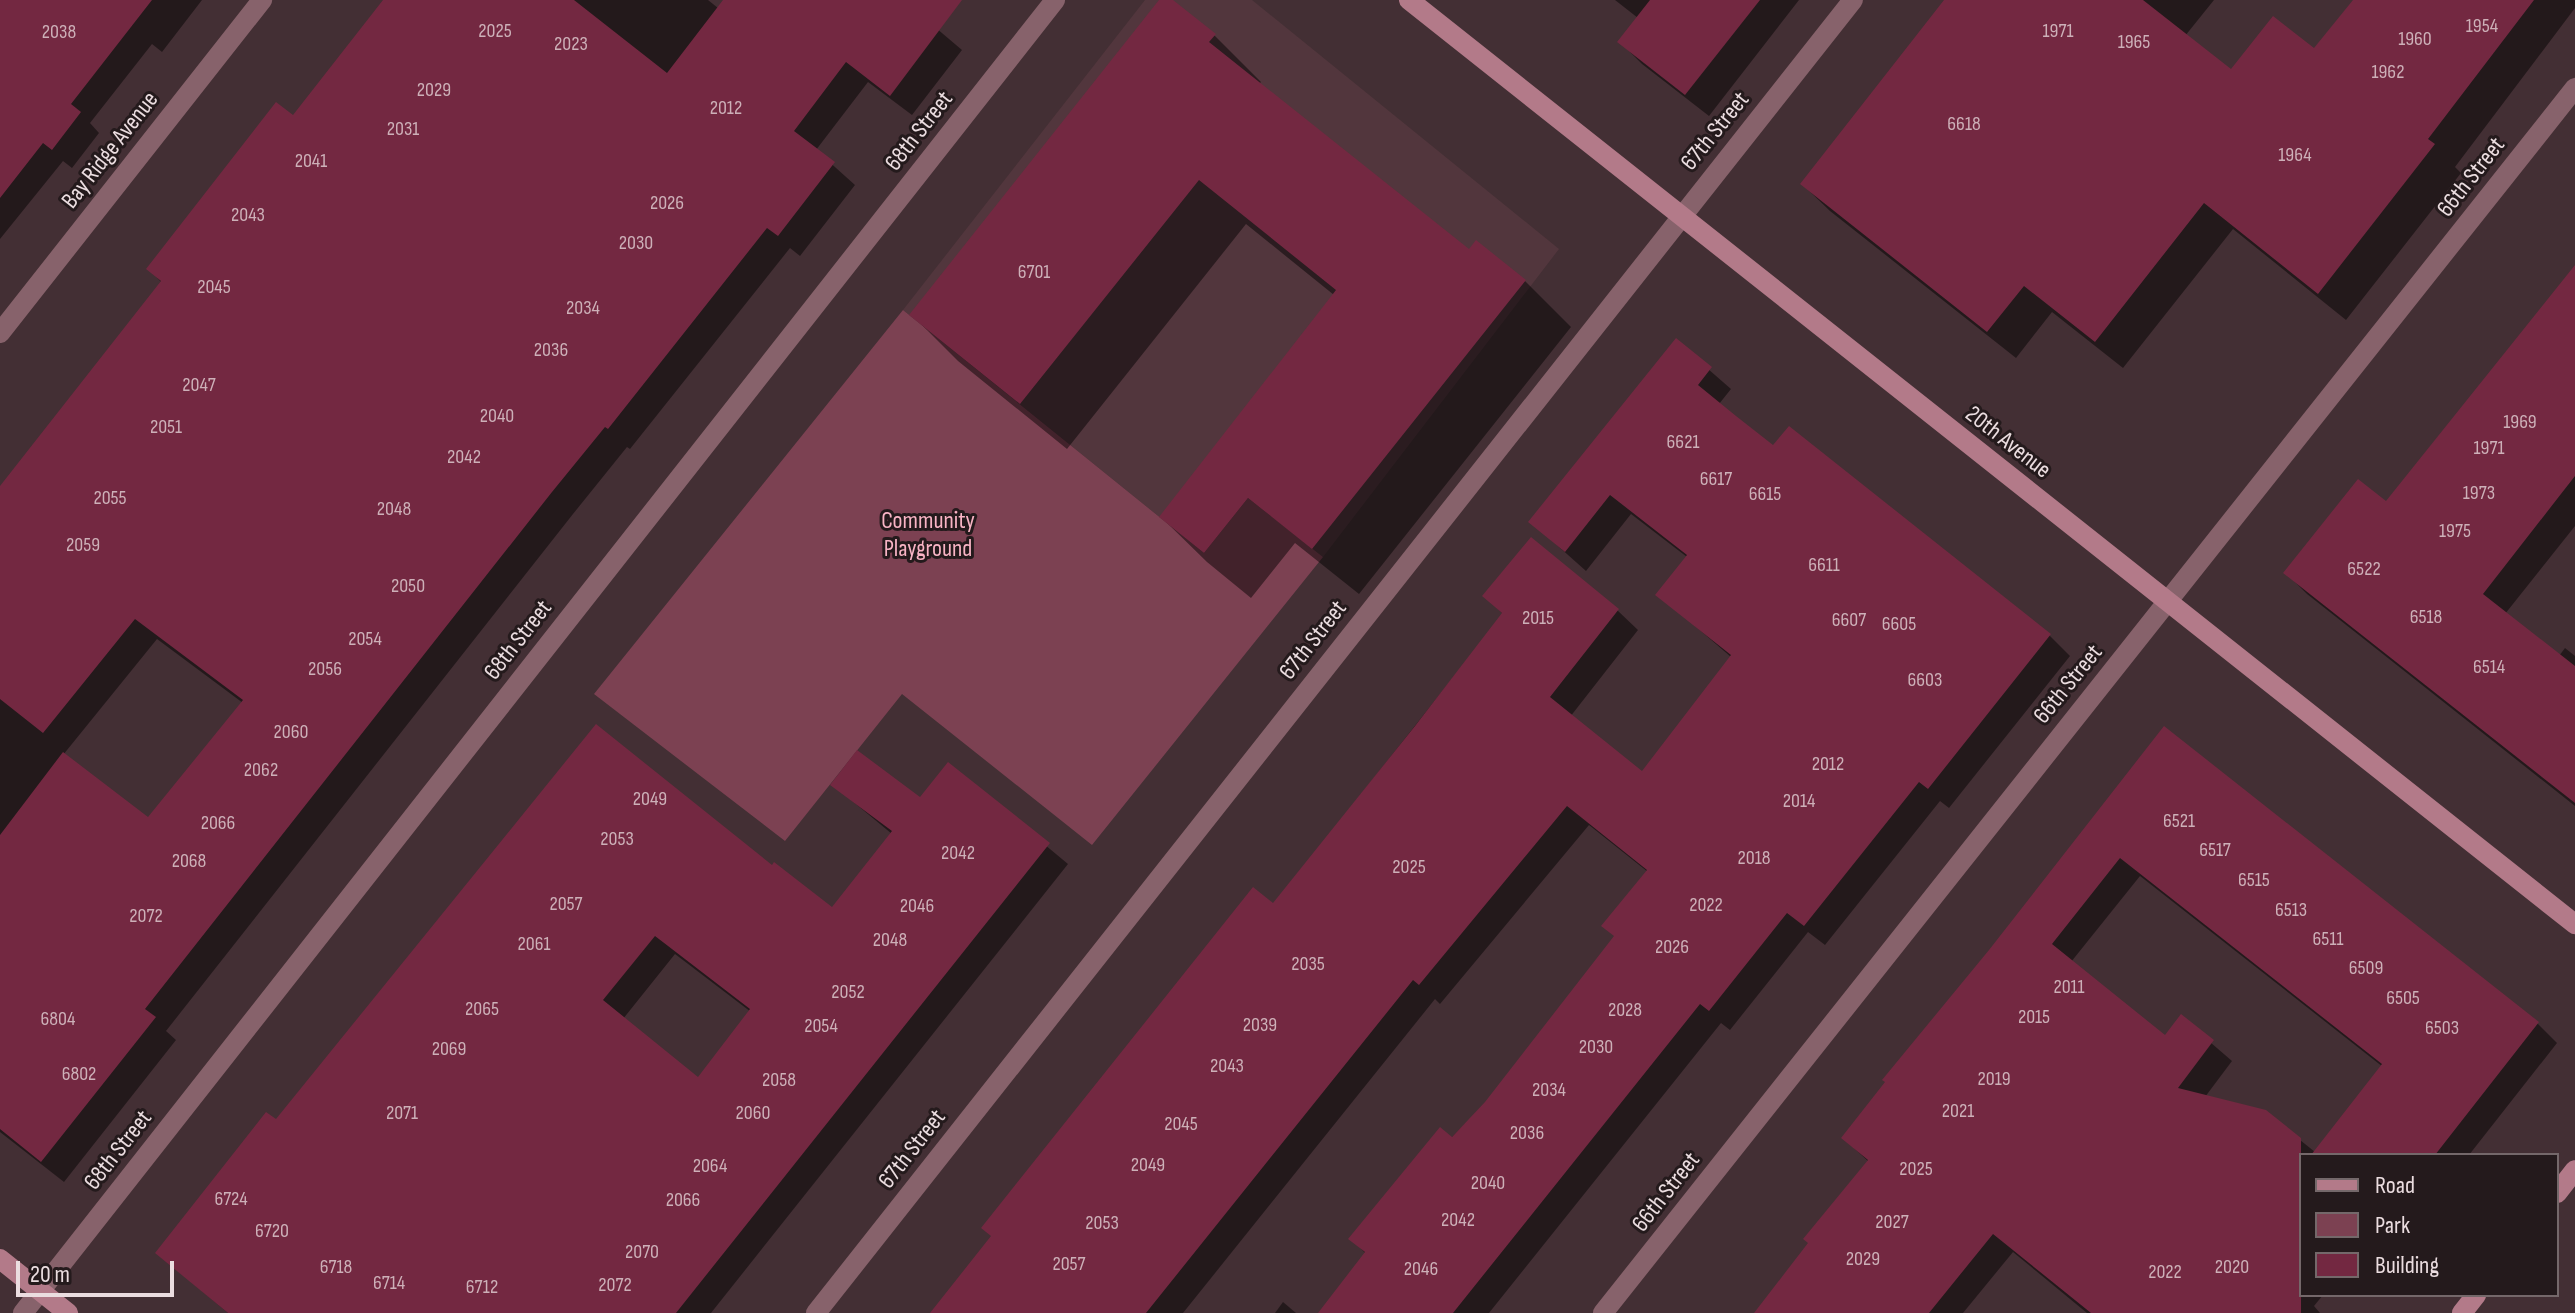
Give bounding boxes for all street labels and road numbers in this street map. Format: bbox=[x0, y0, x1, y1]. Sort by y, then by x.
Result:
street label: 68th Street bbox=[879, 85, 959, 177]
street label: Bay Ridge Avenue bbox=[56, 86, 164, 214]
street label: 67th Street bbox=[1675, 86, 1755, 176]
street label: 66th Street bbox=[2431, 131, 2511, 223]
street label: 20th Avenue bbox=[1959, 400, 2057, 484]
street label: 68th Street bbox=[478, 594, 558, 686]
street label: 67th Street bbox=[1273, 595, 1353, 685]
street label: 66th Street bbox=[2028, 639, 2108, 729]
street label: 68th Street bbox=[78, 1104, 158, 1196]
street label: 67th Street bbox=[872, 1104, 952, 1194]
street label: 66th Street bbox=[1626, 1146, 1706, 1238]

